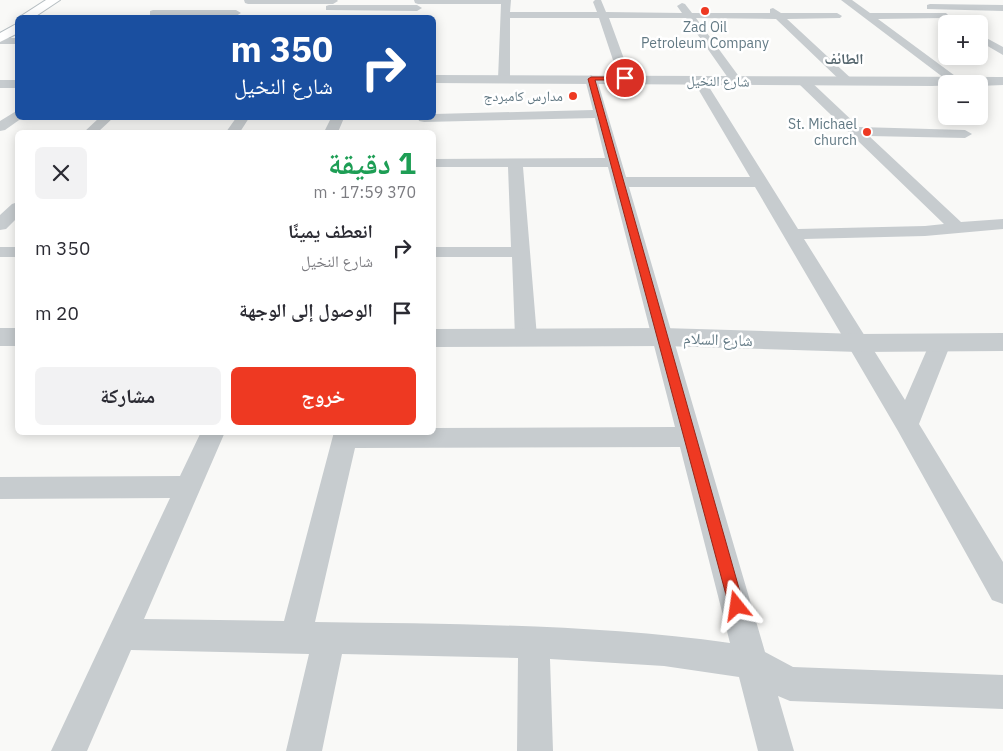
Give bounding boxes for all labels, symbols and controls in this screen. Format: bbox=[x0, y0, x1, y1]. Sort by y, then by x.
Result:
marker: Zad Oil Petroleum Company bbox=[699, 5, 711, 17]
map controls bbox=[938, 15, 988, 125]
button: + bbox=[938, 15, 988, 65]
place label: Zad Oil Petroleum Company bbox=[641, 18, 769, 52]
text: 350 m bbox=[230, 26, 333, 72]
icon: right bbox=[351, 35, 416, 100]
district label: الطائف bbox=[824, 49, 864, 68]
pin bbox=[604, 57, 646, 99]
icon: arrive bbox=[611, 64, 639, 92]
text: شارع النخيل bbox=[234, 71, 333, 100]
street label: شارع النخيل bbox=[686, 71, 750, 92]
button: − bbox=[938, 75, 988, 125]
place label: مدارس كامبردج bbox=[484, 87, 563, 106]
marker: مدارس كامبردج bbox=[567, 90, 579, 102]
place label: St. Michael church bbox=[788, 115, 857, 149]
marker: St. Michael church bbox=[861, 126, 873, 138]
text: 1 دقيقة bbox=[328, 143, 416, 182]
button: close bbox=[35, 147, 87, 199]
text: 370 m · 17:59 bbox=[314, 182, 416, 202]
text: انعطف يمينًا bbox=[288, 219, 373, 243]
icon: right bbox=[388, 234, 416, 262]
text: 350 m bbox=[35, 236, 90, 260]
text: شارع النخيل bbox=[301, 251, 373, 271]
text: الوصول إلى الوجهة bbox=[239, 298, 373, 322]
icon: arrive bbox=[388, 299, 416, 327]
text: 20 m bbox=[35, 301, 79, 325]
street label: شارع السلام bbox=[683, 328, 753, 351]
button: مشاركة bbox=[35, 367, 221, 425]
button: خروج bbox=[231, 367, 416, 425]
position arrow bbox=[710, 579, 762, 631]

